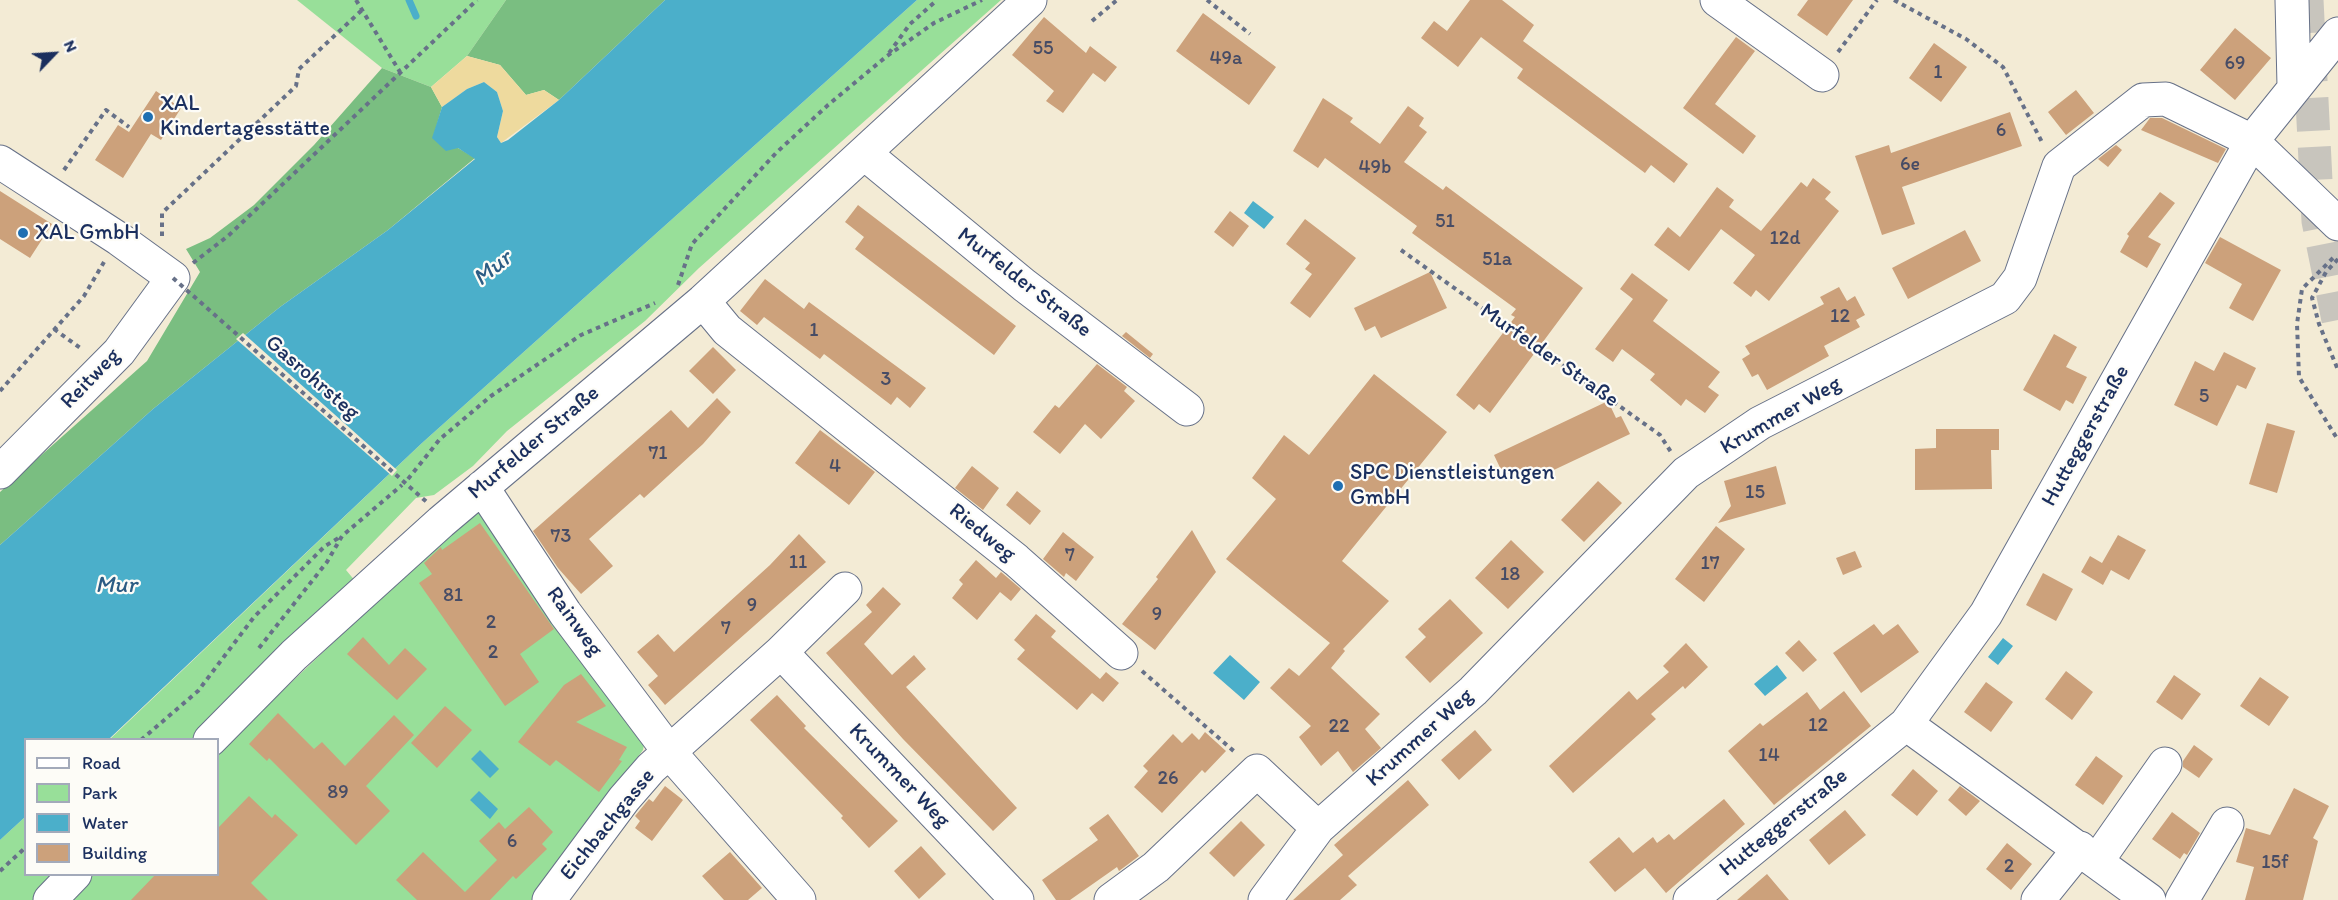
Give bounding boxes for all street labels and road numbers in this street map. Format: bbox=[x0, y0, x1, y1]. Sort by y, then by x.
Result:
street label: Murfelder Straße bbox=[951, 222, 1097, 344]
street label: Murfelder Straße bbox=[1474, 298, 1624, 414]
street label: Gasrohrsteg bbox=[259, 330, 365, 426]
street label: Reitweg bbox=[56, 343, 126, 415]
street label: Hutteggerstraße bbox=[2036, 361, 2136, 511]
street label: Krummer Weg bbox=[1716, 371, 1846, 461]
street label: Murfelder Straße bbox=[463, 380, 605, 506]
street label: Riedweg bbox=[943, 498, 1021, 568]
street label: Rainweg bbox=[540, 582, 608, 662]
street label: Krummer Weg bbox=[1361, 683, 1479, 793]
street label: Krummer Weg bbox=[843, 718, 955, 834]
street label: Hutteggerstraße bbox=[1715, 763, 1853, 883]
street label: Eichbachgasse bbox=[555, 764, 661, 886]

